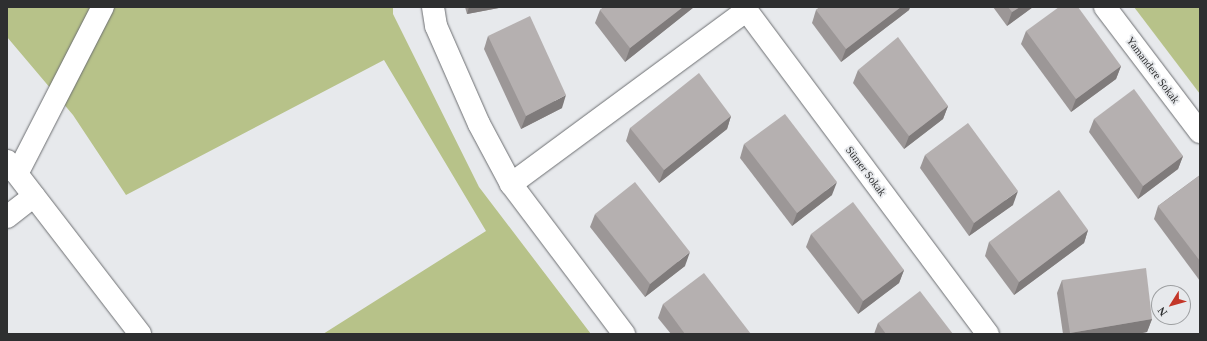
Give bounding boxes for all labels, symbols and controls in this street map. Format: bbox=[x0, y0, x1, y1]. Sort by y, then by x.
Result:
street label: Yamandere Sokak bbox=[1124, 34, 1182, 106]
street label: Sümer Sokak bbox=[843, 143, 889, 199]
north arrow bbox=[1151, 285, 1191, 325]
text: N bbox=[1155, 305, 1169, 318]

